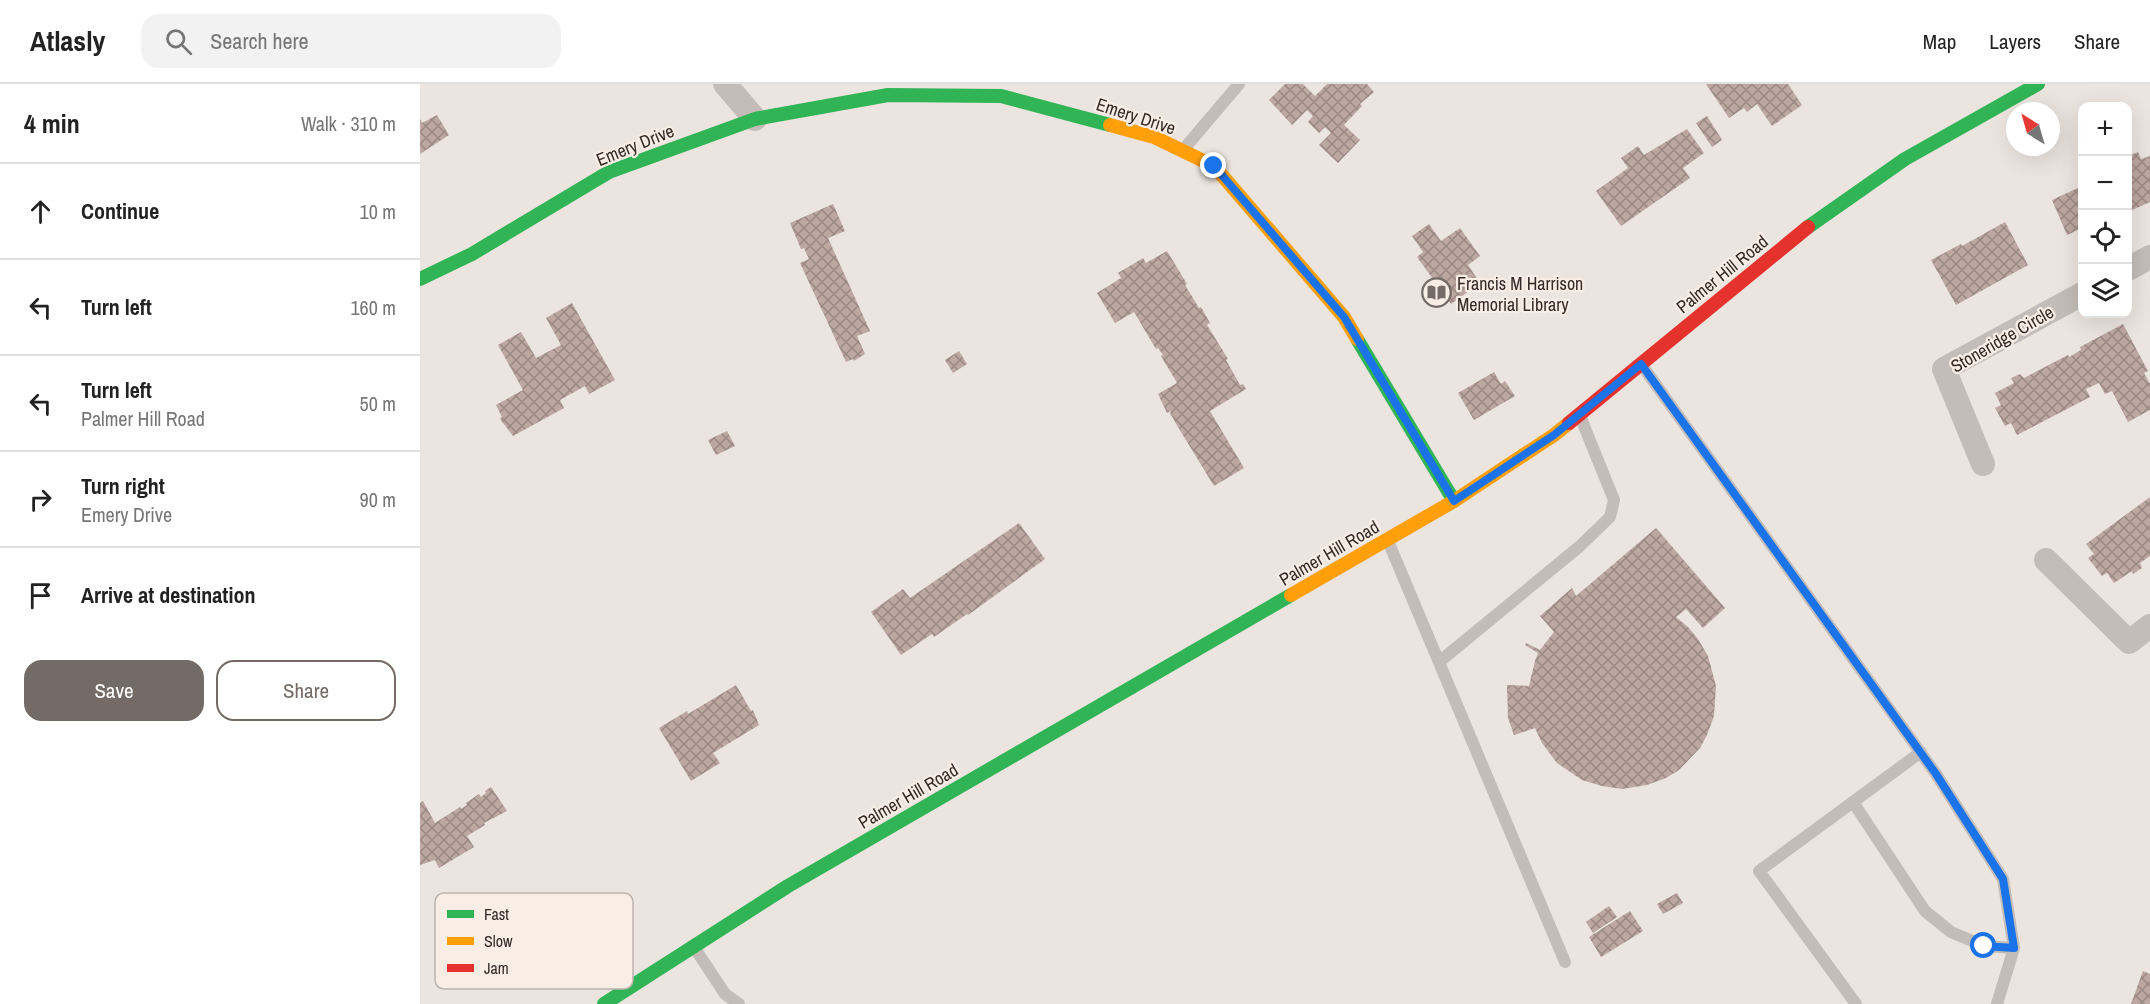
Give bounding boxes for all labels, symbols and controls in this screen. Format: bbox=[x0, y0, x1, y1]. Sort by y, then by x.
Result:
search box bbox=[141, 14, 561, 68]
text: Atlasly bbox=[30, 22, 105, 60]
icon: search bbox=[162, 25, 195, 58]
text: Search here bbox=[210, 26, 309, 56]
text: Map bbox=[1923, 27, 1956, 56]
text: Layers bbox=[1989, 27, 2041, 56]
text: Share bbox=[2074, 27, 2120, 56]
street label: Emery Drive bbox=[1093, 91, 1179, 141]
north arrow bbox=[2006, 102, 2060, 156]
map controls bbox=[2078, 102, 2132, 318]
button: + bbox=[2078, 102, 2132, 156]
text: 4 min bbox=[24, 106, 80, 141]
text: Walk · 310 m bbox=[301, 110, 396, 137]
street label: Emery Drive bbox=[592, 118, 678, 172]
route end bbox=[1200, 152, 1226, 178]
button: − bbox=[2078, 156, 2132, 210]
icon: ahead bbox=[24, 195, 57, 228]
text: Continue bbox=[81, 196, 159, 226]
text: 10 m bbox=[360, 198, 396, 225]
button: locate bbox=[2078, 210, 2132, 264]
street label: Palmer Hill Road bbox=[1671, 229, 1773, 319]
button: layers bbox=[2078, 264, 2132, 318]
place label: Francis M Harrison Memorial Library bbox=[1457, 271, 1583, 317]
library icon: Francis M Harrison Memorial Library bbox=[1420, 277, 1452, 309]
icon: left bbox=[24, 291, 57, 324]
text: Turn left bbox=[81, 292, 152, 322]
text: 160 m bbox=[350, 294, 396, 321]
street label: Stoneridge Circle bbox=[1946, 299, 2058, 379]
text: Turn left bbox=[81, 375, 152, 405]
icon: left bbox=[24, 387, 57, 420]
text: 50 m bbox=[360, 390, 396, 417]
text: Palmer Hill Road bbox=[81, 405, 205, 432]
text: Turn right bbox=[81, 471, 165, 501]
icon: right bbox=[24, 483, 57, 516]
text: 90 m bbox=[360, 486, 396, 513]
text: Emery Drive bbox=[81, 501, 172, 528]
street label: Palmer Hill Road bbox=[1274, 514, 1384, 592]
icon: arrive bbox=[24, 579, 57, 612]
text: Arrive at destination bbox=[81, 580, 255, 610]
button: Save bbox=[24, 660, 204, 721]
button: Share bbox=[216, 660, 396, 721]
street label: Palmer Hill Road bbox=[853, 757, 963, 835]
legend bbox=[435, 893, 633, 989]
text: Fast bbox=[484, 903, 509, 925]
text: Slow bbox=[484, 930, 513, 952]
route start bbox=[1970, 932, 1996, 958]
text: Jam bbox=[484, 957, 509, 979]

